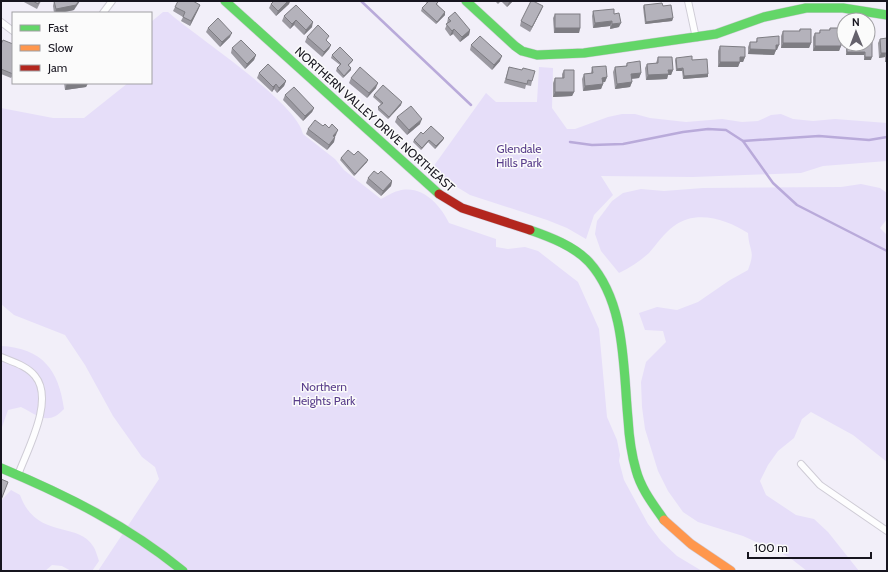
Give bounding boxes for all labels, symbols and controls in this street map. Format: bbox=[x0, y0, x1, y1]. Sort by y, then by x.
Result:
legend bbox=[12, 12, 152, 84]
north arrow bbox=[836, 12, 876, 52]
text: N bbox=[852, 15, 860, 29]
text: Fast bbox=[48, 20, 68, 35]
text: Slow bbox=[48, 40, 73, 55]
street label: NORTHERN VALLEY DRIVE NORTHEAST bbox=[292, 43, 458, 195]
text: Jam bbox=[47, 60, 67, 75]
park label: Glendale Hills Park bbox=[496, 141, 543, 170]
park label: Northern Heights Park bbox=[293, 379, 356, 408]
scale bar bbox=[748, 534, 871, 560]
text: 100 m bbox=[754, 540, 788, 555]

